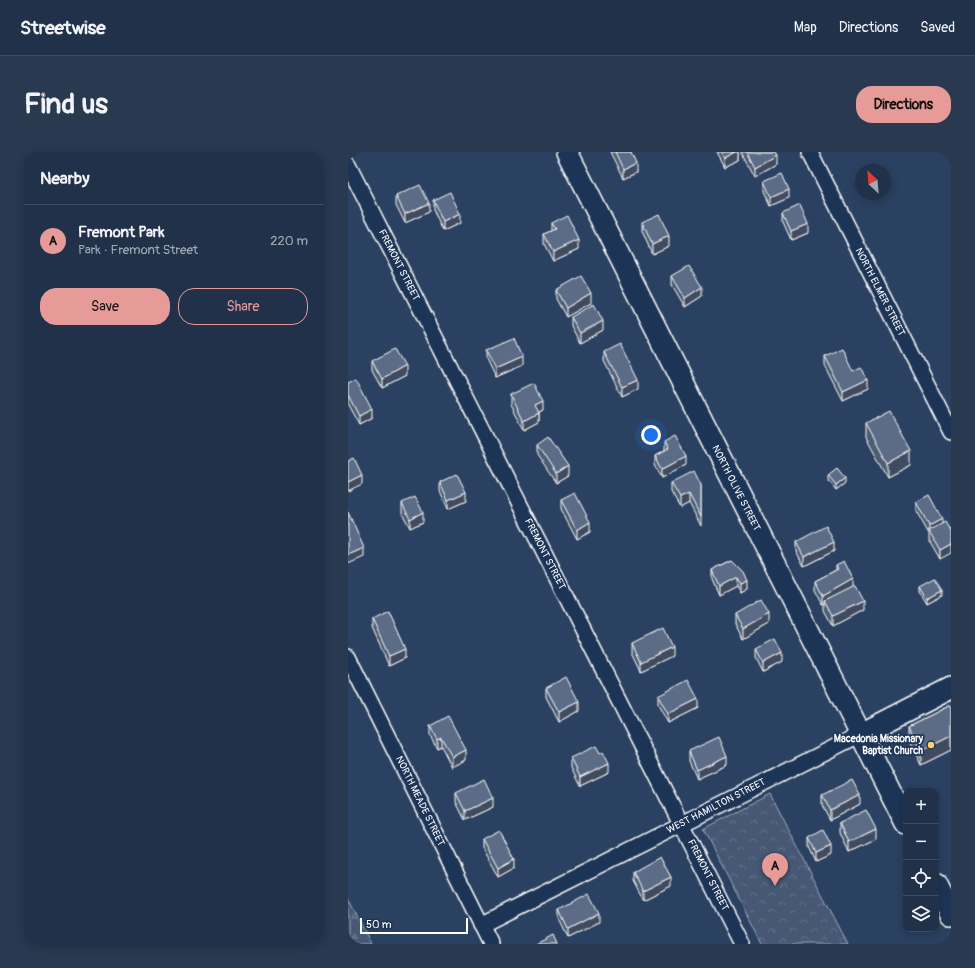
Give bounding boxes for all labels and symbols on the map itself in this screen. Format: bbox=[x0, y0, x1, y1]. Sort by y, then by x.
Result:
north arrow bbox=[855, 164, 891, 200]
street label: FREMONT STREET bbox=[376, 227, 422, 303]
street label: NORTH ELMER STREET bbox=[853, 246, 908, 338]
your location bbox=[641, 425, 661, 445]
street label: NORTH OLIVE STREET bbox=[709, 443, 763, 533]
street label: FREMONT STREET bbox=[522, 516, 568, 592]
place label: Macedonia Missionary Baptist Church bbox=[834, 733, 924, 757]
marker: Macedonia Missionary Baptist Church bbox=[926, 740, 936, 750]
street label: NORTH MEADE STREET bbox=[393, 754, 447, 848]
street label: WEST HAMILTON STREET bbox=[665, 776, 768, 836]
street label: FREMONT STREET bbox=[685, 837, 731, 913]
pin: A bbox=[762, 853, 788, 886]
scale bar bbox=[360, 916, 468, 935]

